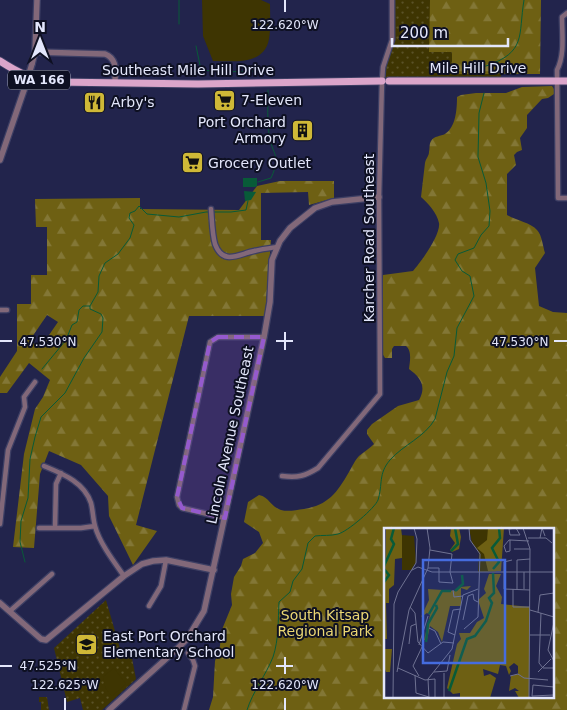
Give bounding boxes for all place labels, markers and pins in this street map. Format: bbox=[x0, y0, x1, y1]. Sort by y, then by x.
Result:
supermarket icon: 7-Eleven bbox=[213, 88, 237, 112]
restaurant icon: Arby's bbox=[83, 90, 107, 114]
place label: 7-Eleven bbox=[241, 92, 302, 108]
place label: Arby's bbox=[111, 94, 155, 110]
place label: Port Orchard Armory bbox=[198, 114, 286, 146]
building icon: Port Orchard Armory bbox=[290, 118, 314, 142]
supermarket icon: Grocery Outlet bbox=[180, 151, 204, 175]
place label: Grocery Outlet bbox=[208, 155, 312, 171]
place label: East Port Orchard Elementary School bbox=[103, 628, 235, 660]
school or university icon: East Port Orchard Elementary School bbox=[75, 632, 99, 656]

